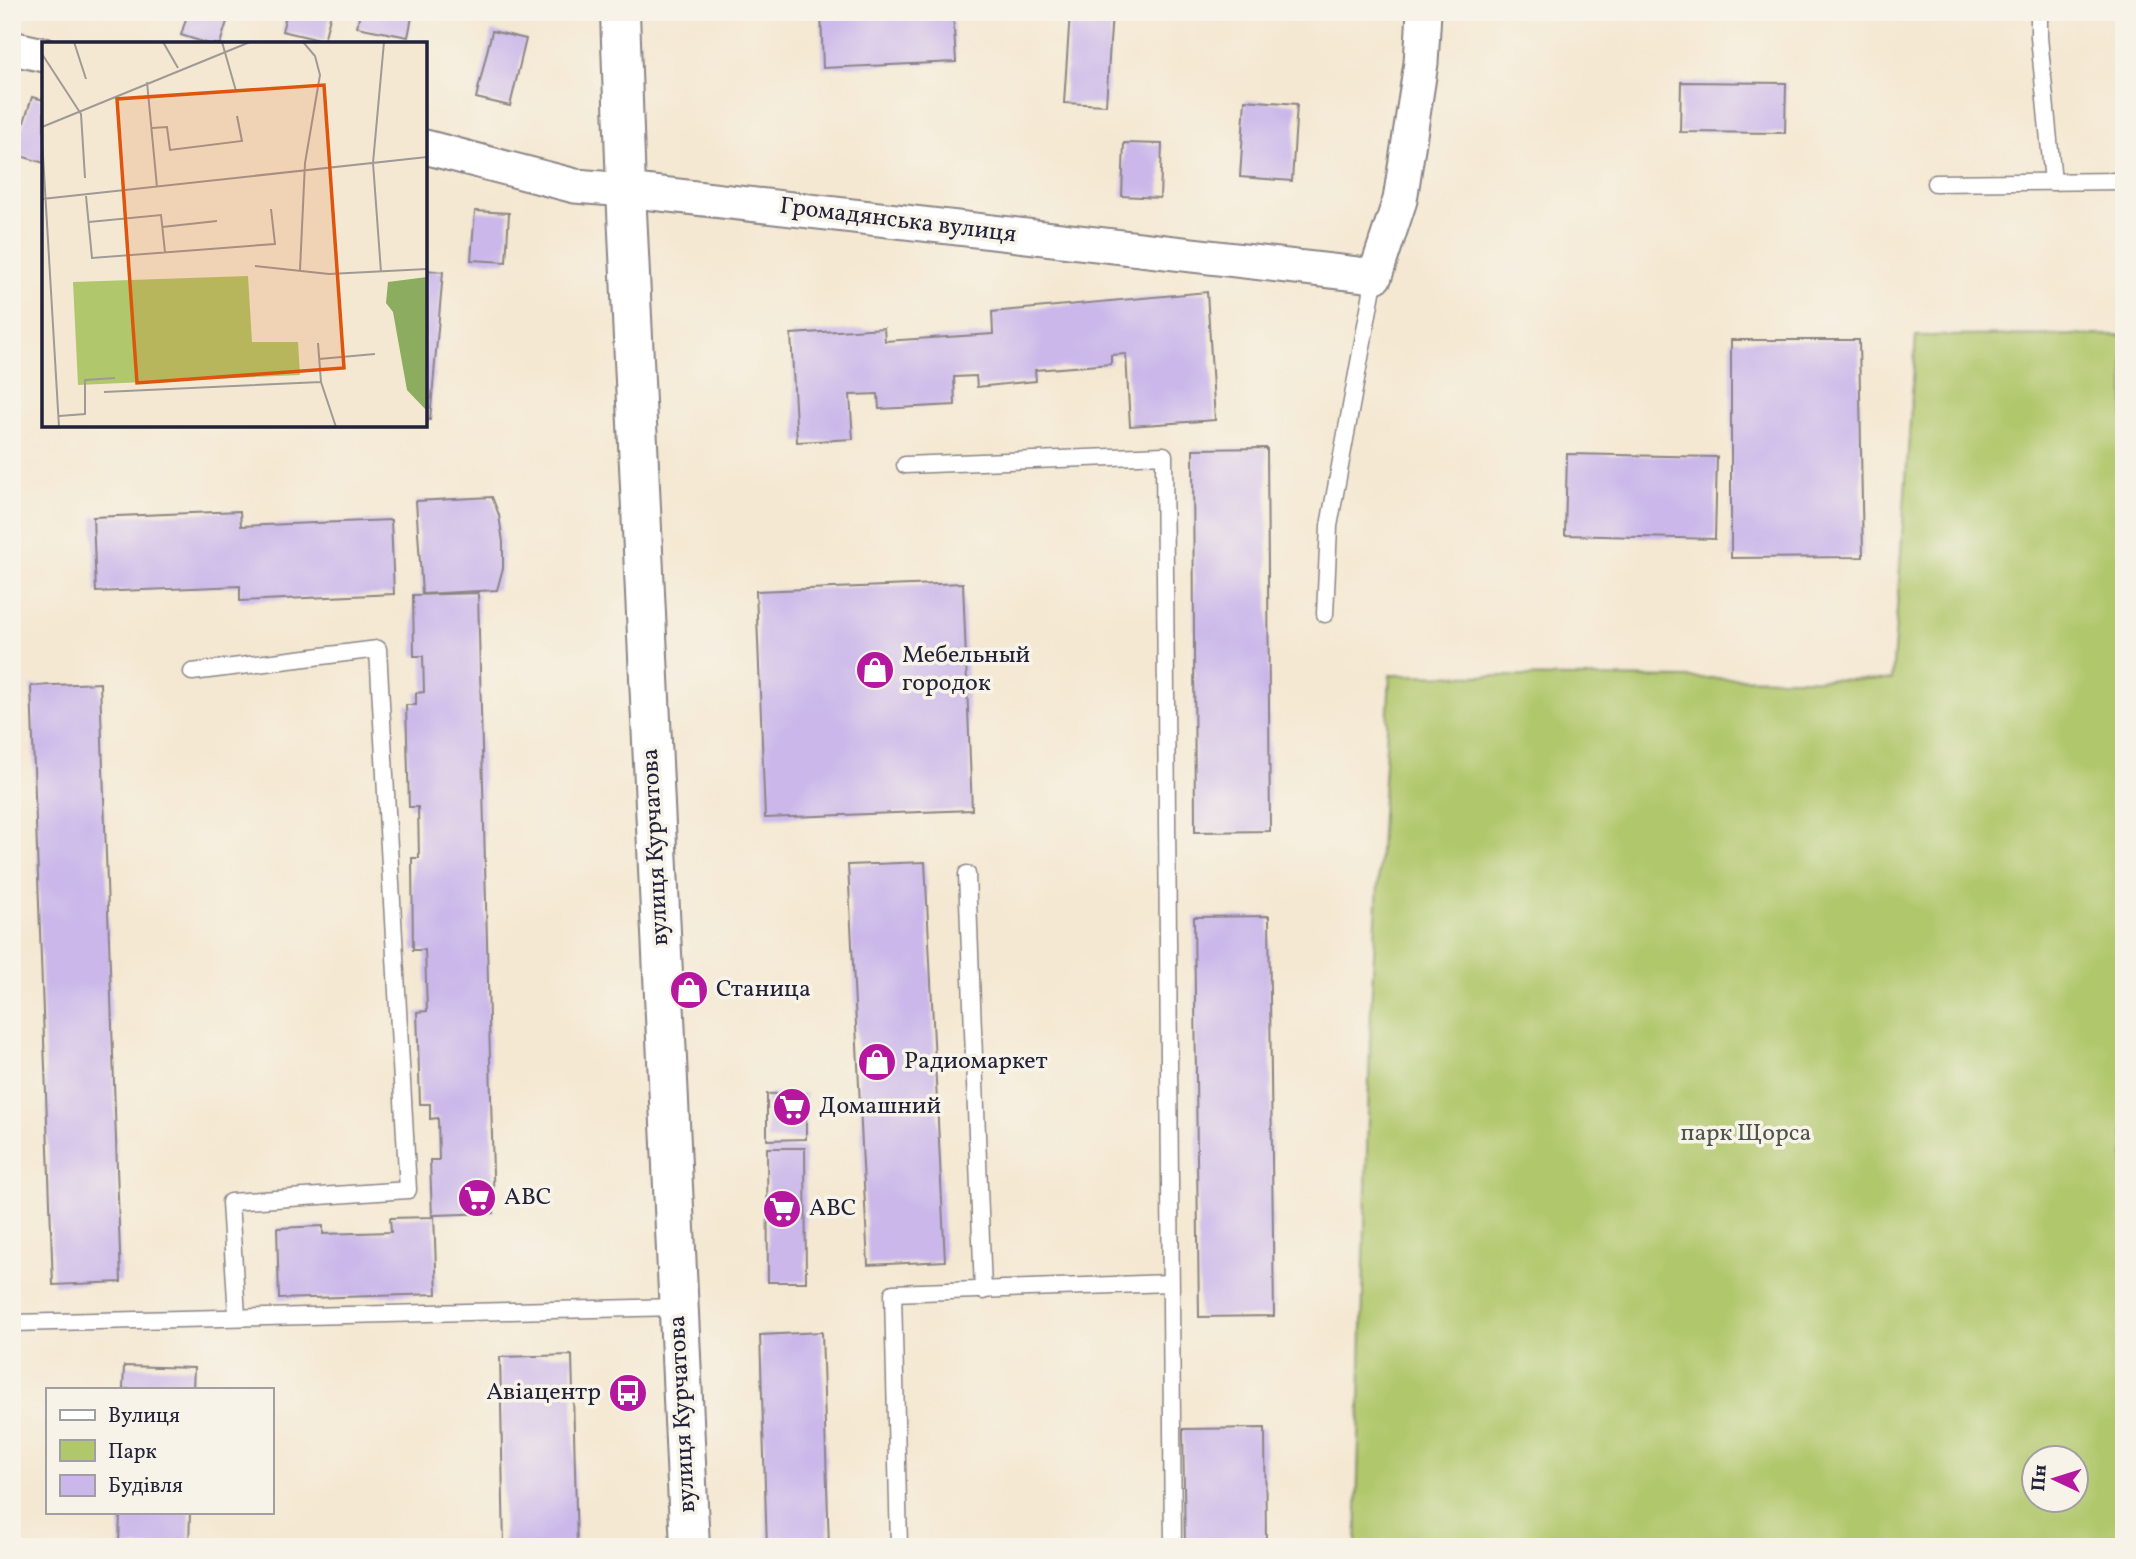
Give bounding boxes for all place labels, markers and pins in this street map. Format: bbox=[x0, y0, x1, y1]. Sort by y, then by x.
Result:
place label: Мебельный городок bbox=[902, 639, 1030, 701]
shop icon: Мебельный городок bbox=[854, 649, 896, 691]
shop icon: Станица bbox=[668, 969, 710, 1011]
place label: Станица bbox=[716, 973, 811, 1007]
shop icon: Радиомаркет bbox=[856, 1041, 898, 1083]
place label: Радиомаркет bbox=[904, 1045, 1048, 1079]
supermarket icon: Домашний bbox=[771, 1086, 813, 1128]
place label: Домашний bbox=[819, 1090, 941, 1124]
supermarket icon: ABC bbox=[456, 1177, 498, 1219]
place label: ABC bbox=[504, 1181, 552, 1215]
supermarket icon: АВС bbox=[761, 1188, 803, 1230]
place label: АВС bbox=[809, 1192, 857, 1226]
bus stop icon: Авіацентр bbox=[607, 1372, 649, 1414]
place label: Авіацентр bbox=[486, 1376, 601, 1410]

